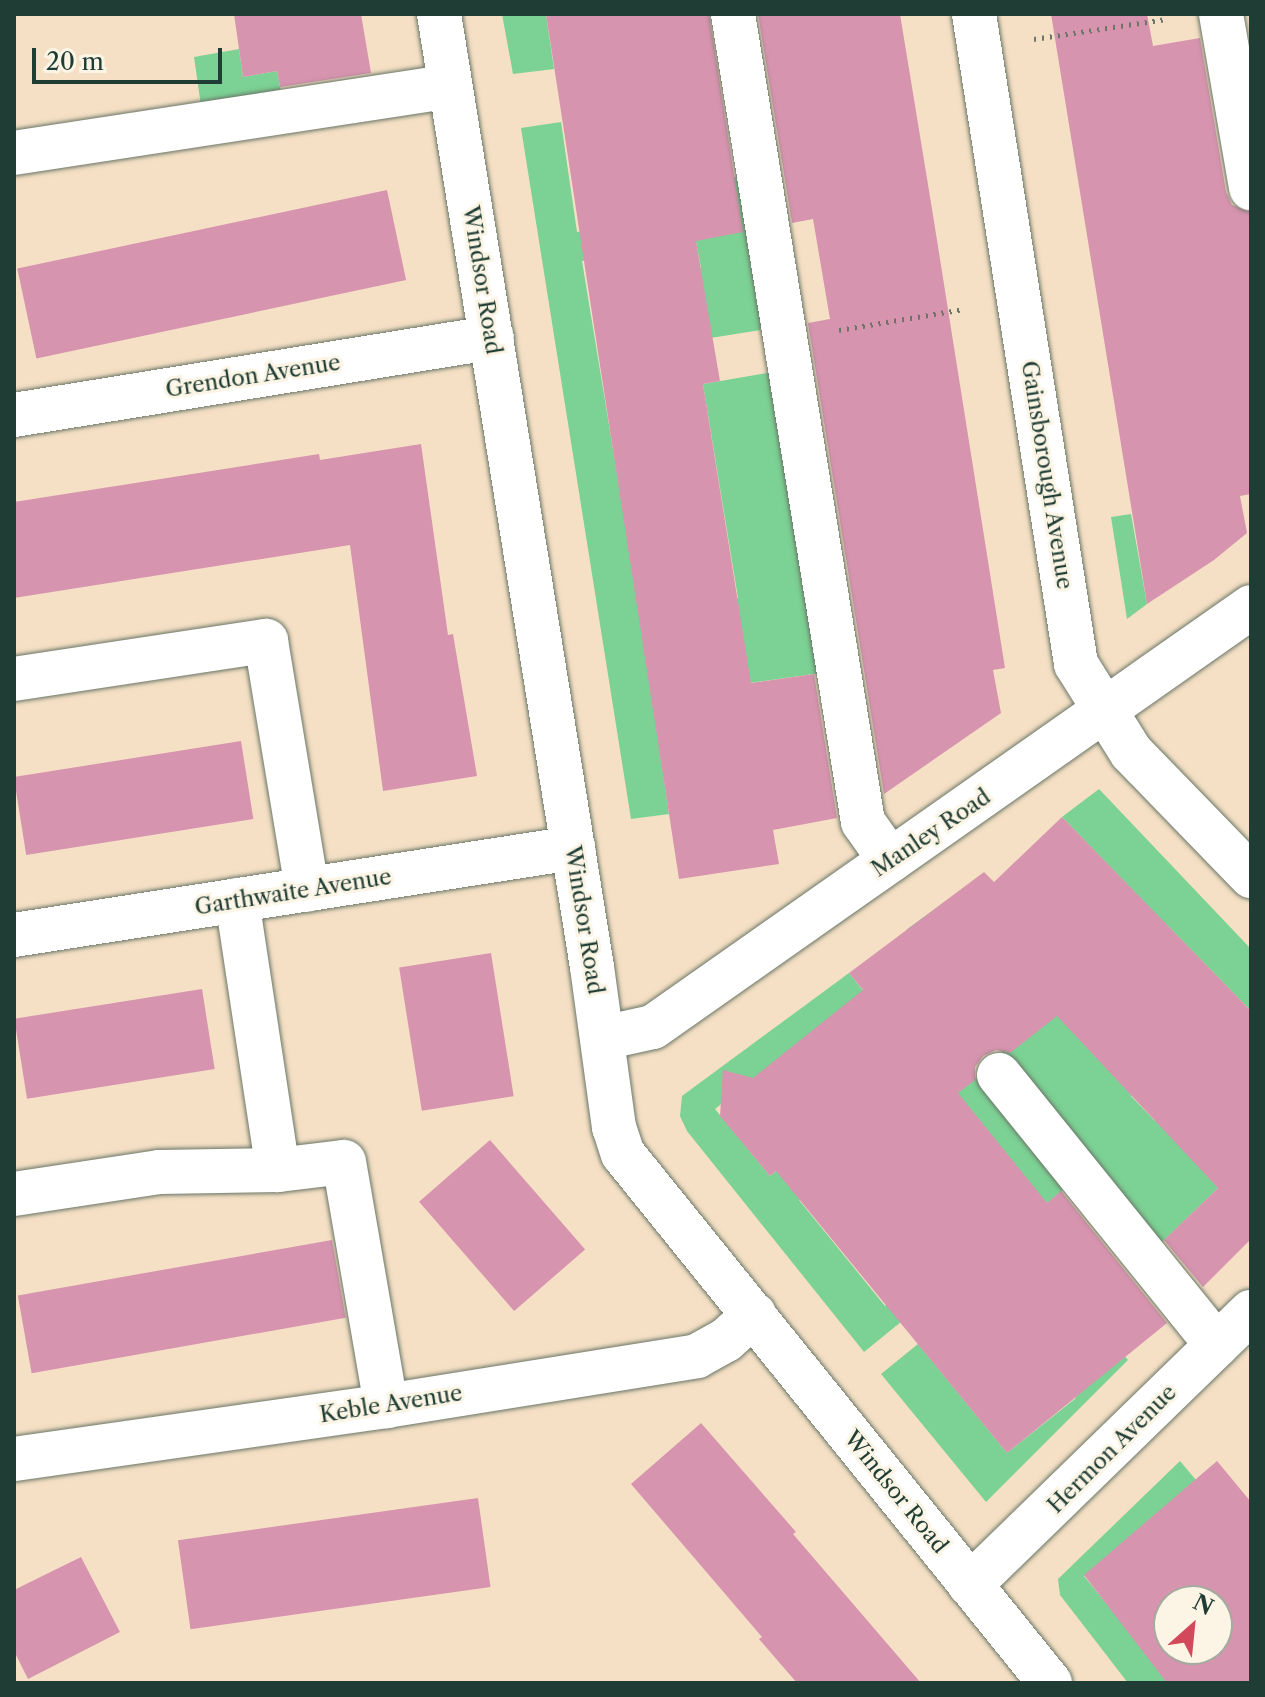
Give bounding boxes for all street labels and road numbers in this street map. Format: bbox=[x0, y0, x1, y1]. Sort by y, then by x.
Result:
street label: Windsor Road bbox=[457, 204, 507, 356]
street label: Grendon Avenue bbox=[163, 349, 343, 403]
street label: Gainsborough Avenue bbox=[1016, 359, 1078, 591]
street label: Manley Road bbox=[866, 783, 996, 883]
street label: Windsor Road bbox=[559, 844, 609, 996]
street label: Garthwaite Avenue bbox=[192, 863, 394, 921]
street label: Hermon Avenue bbox=[1042, 1379, 1182, 1519]
street label: Keble Avenue bbox=[317, 1380, 465, 1428]
street label: Windsor Road bbox=[838, 1425, 954, 1559]

